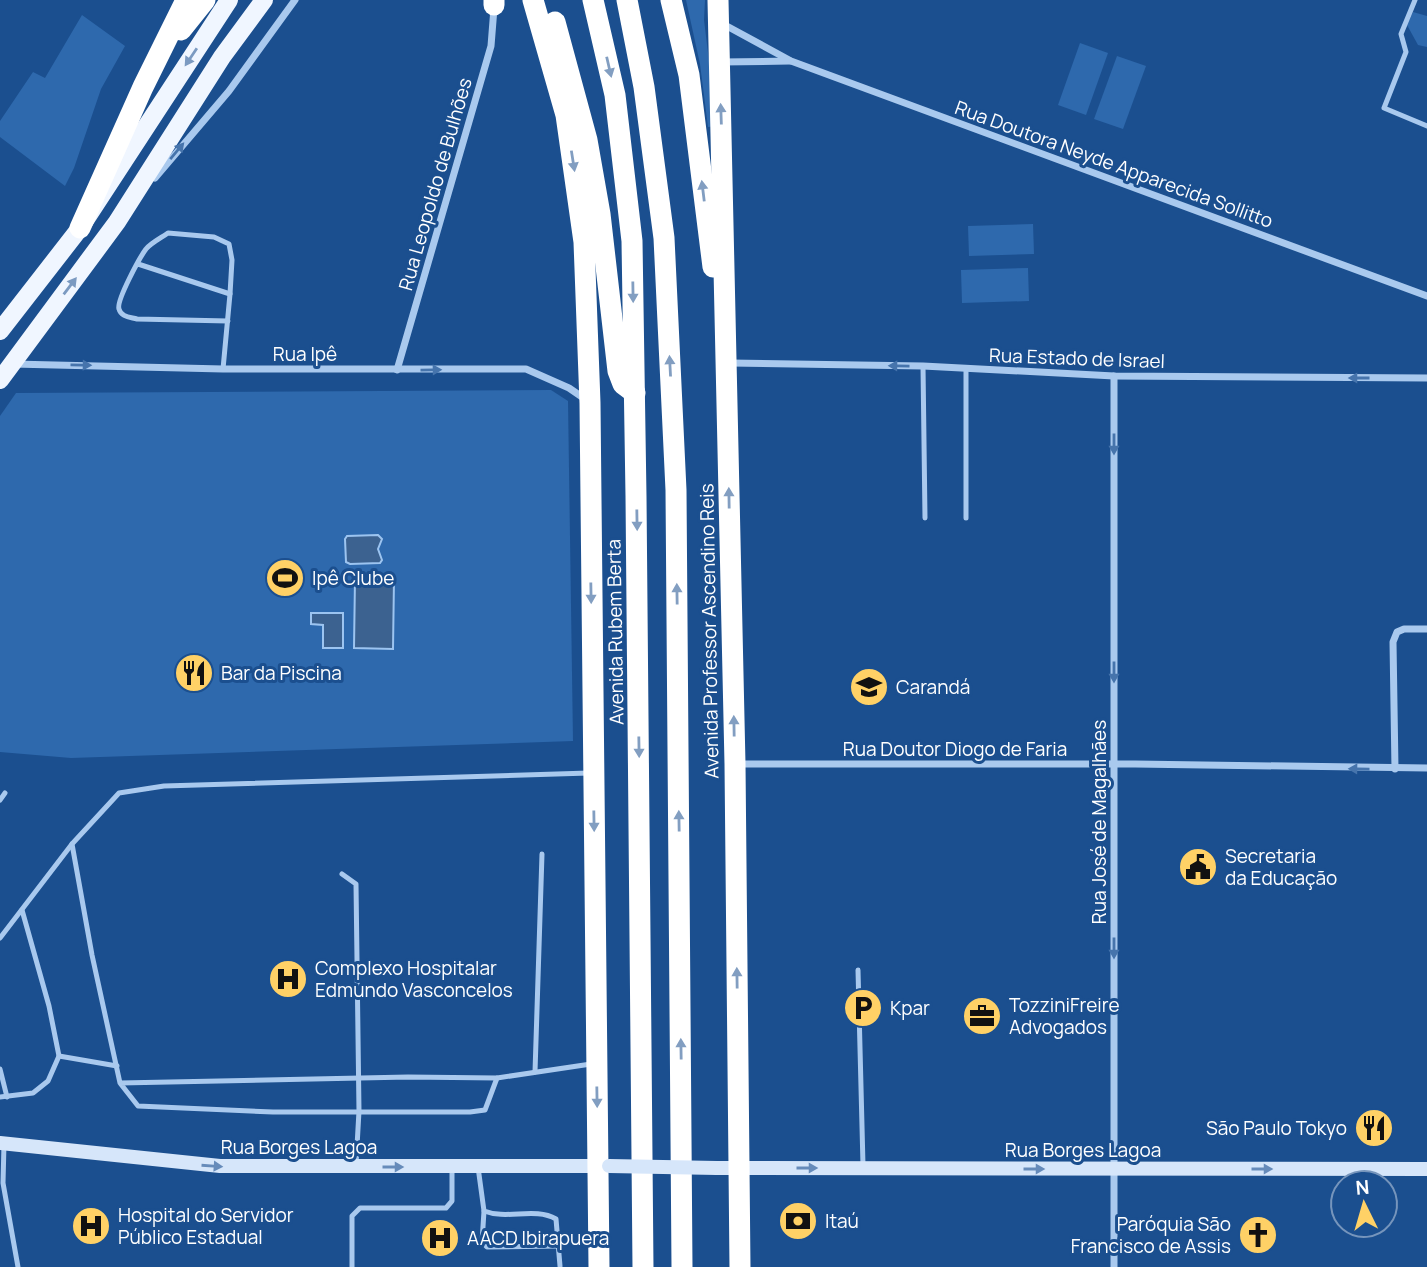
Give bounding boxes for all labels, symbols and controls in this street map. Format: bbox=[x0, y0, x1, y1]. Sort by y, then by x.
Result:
one-way arrow bbox=[185, 47, 198, 66]
one-way arrow bbox=[603, 56, 614, 78]
street label: Rua Leopoldo de Bulhões bbox=[392, 75, 478, 293]
street label: Rua Doutora Neyde Apparecida Sollitto bbox=[951, 94, 1277, 234]
one-way arrow bbox=[715, 103, 726, 125]
one-way arrow bbox=[169, 142, 184, 159]
one-way arrow bbox=[568, 150, 579, 172]
one-way arrow bbox=[698, 180, 709, 202]
one-way arrow bbox=[63, 277, 77, 295]
one-way arrow bbox=[627, 282, 638, 304]
street label: Rua Ipê bbox=[273, 341, 337, 367]
street label: Rua Estado de Israel bbox=[989, 342, 1165, 374]
one-way arrow bbox=[664, 355, 675, 377]
one-way arrow bbox=[70, 359, 92, 371]
one-way arrow bbox=[888, 360, 910, 372]
one-way arrow bbox=[420, 364, 442, 375]
one-way arrow bbox=[1348, 372, 1370, 384]
one-way arrow bbox=[1108, 433, 1120, 455]
street label: Avenida Professor Ascendino Reis bbox=[693, 483, 725, 779]
one-way arrow bbox=[723, 487, 735, 509]
one-way arrow bbox=[631, 509, 642, 531]
street label: Avenida Rubem Berta bbox=[600, 539, 630, 725]
sports icon: Ipê Clube bbox=[264, 557, 306, 599]
place label: Ipê Clube bbox=[312, 565, 394, 591]
one-way arrow bbox=[586, 583, 597, 605]
one-way arrow bbox=[671, 583, 683, 605]
restaurant icon: Bar da Piscina bbox=[173, 652, 215, 694]
place label: Bar da Piscina bbox=[221, 660, 342, 686]
one-way arrow bbox=[1108, 661, 1120, 683]
school or university icon: Carandá bbox=[848, 666, 890, 708]
place label: Carandá bbox=[896, 674, 970, 700]
one-way arrow bbox=[729, 714, 740, 736]
street label: Rua José de Magalhães bbox=[1086, 720, 1112, 924]
street label: Rua Doutor Diogo de Faria bbox=[843, 736, 1067, 762]
one-way arrow bbox=[633, 737, 645, 759]
one-way arrow bbox=[1348, 763, 1370, 774]
one-way arrow bbox=[588, 810, 600, 832]
one-way arrow bbox=[673, 810, 685, 832]
place label: Secretaria da Educação bbox=[1225, 843, 1337, 891]
public building icon: Secretaria da Educação bbox=[1177, 846, 1219, 888]
one-way arrow bbox=[1109, 937, 1120, 959]
place label: Complexo Hospitalar Edmundo Vasconcelos bbox=[315, 955, 513, 1003]
hospital icon: Complexo Hospitalar Edmundo Vasconcelos bbox=[267, 958, 309, 1000]
one-way arrow bbox=[731, 966, 743, 988]
parking icon: Kpar bbox=[842, 987, 884, 1029]
place label: TozziniFreire Advogados bbox=[1009, 992, 1120, 1040]
place label: Kpar bbox=[890, 995, 930, 1021]
office icon: TozziniFreire Advogados bbox=[961, 995, 1003, 1037]
one-way arrow bbox=[675, 1038, 687, 1060]
one-way arrow bbox=[591, 1087, 603, 1109]
restaurant icon: São Paulo Tokyo bbox=[1353, 1107, 1395, 1149]
place label: São Paulo Tokyo bbox=[1206, 1115, 1347, 1141]
street label: Rua Borges Lagoa bbox=[221, 1134, 377, 1160]
street label: Rua Borges Lagoa bbox=[1005, 1137, 1161, 1163]
one-way arrow bbox=[202, 1161, 224, 1172]
one-way arrow bbox=[382, 1161, 404, 1173]
one-way arrow bbox=[796, 1162, 818, 1174]
one-way arrow bbox=[1024, 1163, 1046, 1175]
one-way arrow bbox=[1251, 1163, 1273, 1175]
north arrow bbox=[1329, 1169, 1399, 1239]
text: N bbox=[1355, 1174, 1370, 1201]
bank icon: Itaú bbox=[777, 1200, 819, 1242]
place label: Hospital do Servidor Público Estadual bbox=[118, 1202, 294, 1250]
hospital icon: Hospital do Servidor Público Estadual bbox=[70, 1205, 112, 1247]
place label: Itaú bbox=[825, 1208, 859, 1234]
place label: Paróquia São Francisco de Assis bbox=[1071, 1211, 1231, 1259]
church icon: Paróquia São Francisco de Assis bbox=[1237, 1214, 1279, 1256]
hospital icon: AACD Ibirapuera bbox=[419, 1217, 461, 1259]
place label: AACD Ibirapuera bbox=[467, 1225, 609, 1251]

